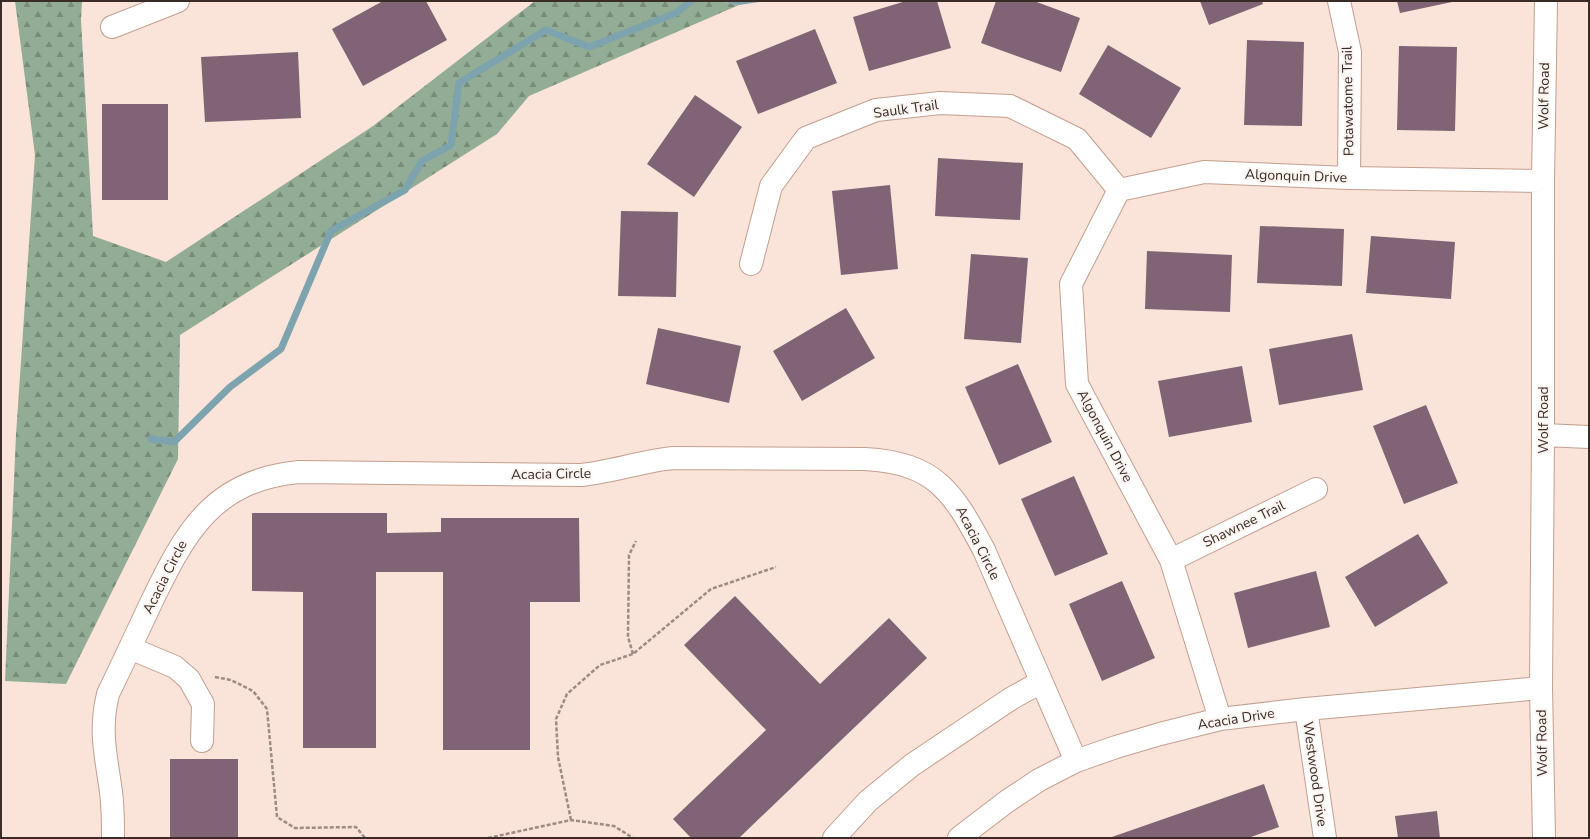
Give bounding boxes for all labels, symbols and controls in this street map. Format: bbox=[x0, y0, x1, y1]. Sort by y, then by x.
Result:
street label: Potawatome Trail bbox=[1338, 45, 1358, 156]
street label: Wolf Road bbox=[1534, 62, 1554, 130]
street label: Saulk Trail bbox=[872, 95, 941, 123]
street label: Algonquin Drive bbox=[1245, 165, 1347, 187]
street label: Algonquin Drive bbox=[1073, 386, 1137, 486]
street label: Wolf Road bbox=[1534, 386, 1553, 454]
street label: Acacia Circle bbox=[511, 464, 591, 484]
street label: Shawnee Trail bbox=[1200, 496, 1289, 552]
street label: Acacia Circle bbox=[951, 503, 1005, 583]
street label: Acacia Circle bbox=[138, 537, 192, 617]
street label: Acacia Drive bbox=[1196, 704, 1276, 734]
street label: Wolf Road bbox=[1532, 709, 1552, 777]
street label: Westwood Drive bbox=[1298, 720, 1332, 828]

